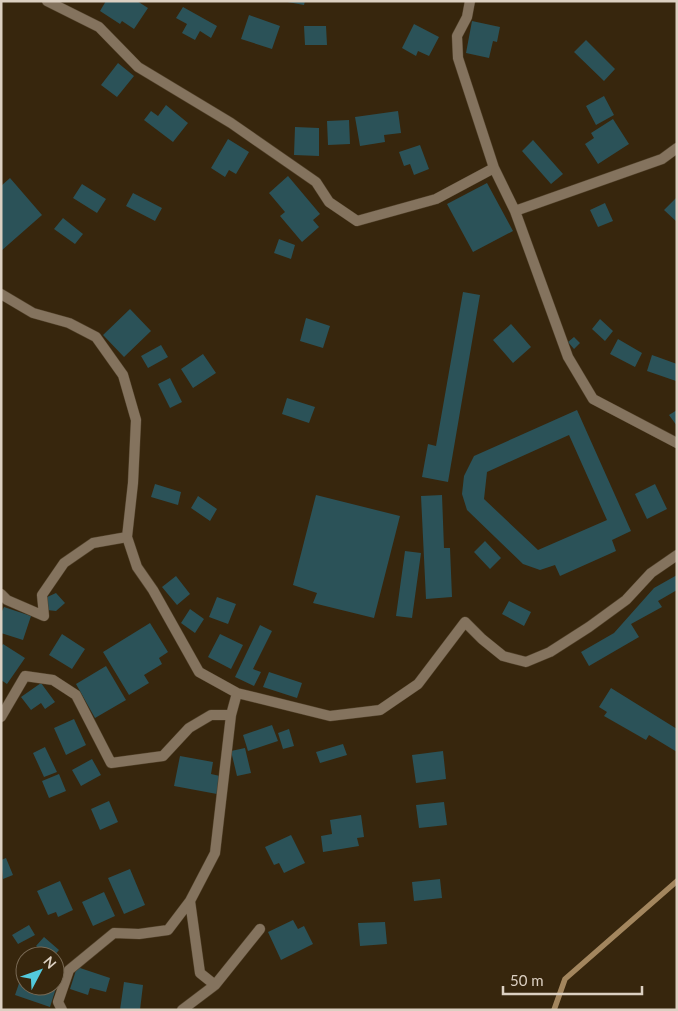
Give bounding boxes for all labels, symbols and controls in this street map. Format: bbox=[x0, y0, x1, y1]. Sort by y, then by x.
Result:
north arrow bbox=[15, 946, 65, 996]
text: N bbox=[40, 952, 60, 972]
scale bar bbox=[503, 964, 642, 996]
text: 50 m bbox=[510, 971, 544, 989]

